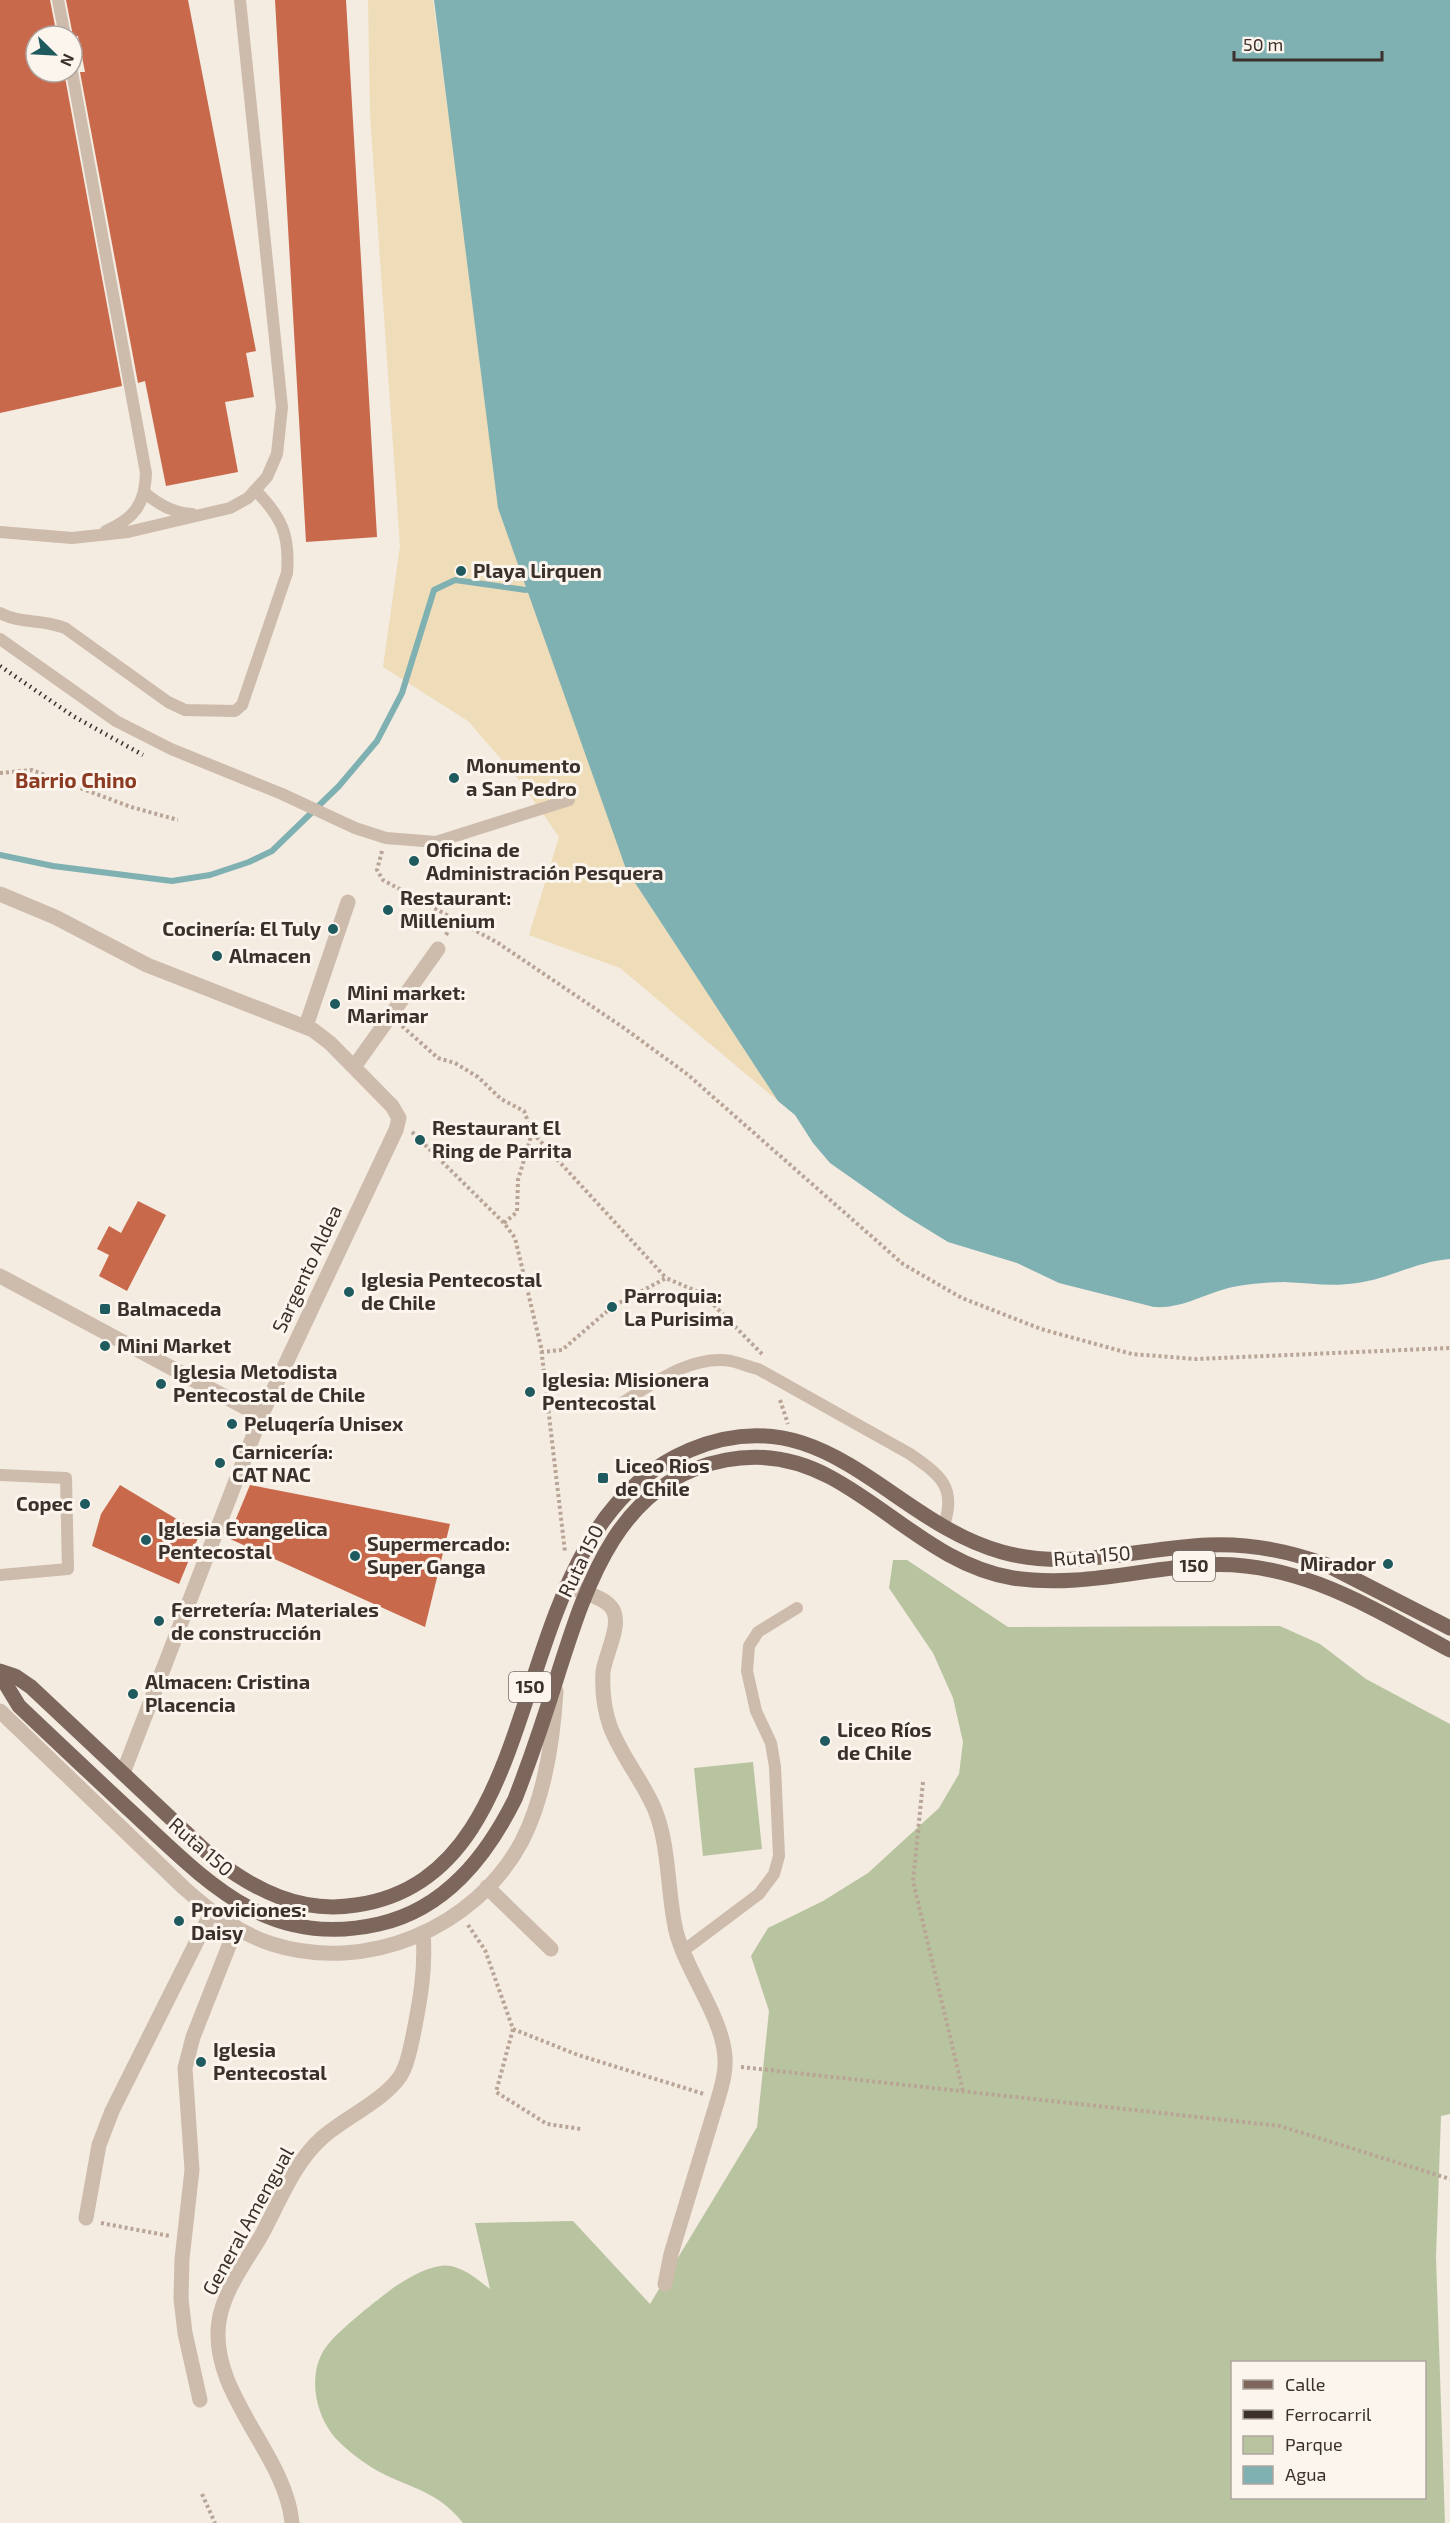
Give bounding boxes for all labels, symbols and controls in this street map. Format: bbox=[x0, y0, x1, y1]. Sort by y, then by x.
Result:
north arrow bbox=[24, 24, 84, 84]
scale bar bbox=[1234, 24, 1382, 62]
text: 50 m bbox=[1243, 33, 1283, 55]
text: N bbox=[57, 51, 79, 69]
place label: Playa Lirquen bbox=[473, 558, 602, 583]
marker: Playa Lirquen bbox=[454, 564, 468, 578]
place label: Monumento a San Pedro bbox=[466, 753, 581, 800]
district label: Barrio Chino bbox=[15, 767, 137, 792]
marker: Monumento a San Pedro bbox=[447, 771, 461, 785]
place label: Oficina de Administración Pesquera bbox=[426, 837, 663, 884]
marker: Oficina de Administración Pesquera bbox=[407, 854, 421, 868]
place label: Restaurant: Millenium bbox=[400, 885, 511, 932]
marker: Restaurant: Millenium bbox=[381, 903, 395, 917]
place label: Cocinería: El Tuly bbox=[162, 916, 322, 941]
marker: Cocinería: El Tuly bbox=[326, 922, 340, 936]
place label: Almacen bbox=[229, 943, 311, 967]
marker: Almacen bbox=[210, 949, 224, 963]
place label: Mini market: Marimar bbox=[347, 980, 466, 1027]
marker: Mini market: Marimar bbox=[328, 997, 342, 1011]
place label: Restaurant El Ring de Parrita bbox=[432, 1115, 572, 1162]
marker: Restaurant El Ring de Parrita bbox=[413, 1133, 427, 1147]
street label: Sargento Aldea bbox=[266, 1201, 346, 1336]
place label: Iglesia Pentecostal de Chile bbox=[361, 1267, 542, 1314]
place label: Parroquia: La Purisima bbox=[624, 1283, 734, 1330]
marker: Iglesia Pentecostal de Chile bbox=[342, 1285, 356, 1299]
place label: Balmaceda bbox=[117, 1296, 221, 1320]
marker: Parroquia: La Purisima bbox=[605, 1300, 619, 1314]
marker: Balmaceda bbox=[98, 1302, 112, 1316]
place label: Mini Market bbox=[117, 1333, 231, 1357]
marker: Mini Market bbox=[98, 1339, 112, 1353]
place label: Iglesia Metodista Pentecostal de Chile bbox=[173, 1359, 365, 1406]
place label: Iglesia: Misionera Pentecostal bbox=[542, 1367, 709, 1414]
marker: Iglesia Metodista Pentecostal de Chile bbox=[154, 1377, 168, 1391]
marker: Iglesia: Misionera Pentecostal bbox=[523, 1385, 537, 1399]
place label: Peluqería Unisex bbox=[244, 1411, 404, 1435]
marker: Peluqería Unisex bbox=[225, 1417, 239, 1431]
place label: Carnicería: CAT NAC bbox=[232, 1439, 333, 1486]
place label: Liceo Rios de Chile bbox=[615, 1453, 710, 1500]
marker: Carnicería: CAT NAC bbox=[213, 1456, 227, 1470]
marker: Liceo Rios de Chile bbox=[596, 1471, 610, 1485]
place label: Copec bbox=[16, 1491, 73, 1515]
marker: Copec bbox=[78, 1497, 92, 1511]
place label: Iglesia Evangelica Pentecostal bbox=[158, 1516, 328, 1563]
street label: Ruta 150 bbox=[552, 1520, 608, 1601]
place label: Supermercado: Super Ganga bbox=[367, 1531, 510, 1578]
marker: Iglesia Evangelica Pentecostal bbox=[139, 1533, 153, 1547]
street label: Ruta 150 bbox=[1052, 1540, 1132, 1570]
marker: Supermercado: Super Ganga bbox=[348, 1549, 362, 1563]
road number: 150 bbox=[1173, 1551, 1215, 1581]
place label: Mirador bbox=[1300, 1551, 1376, 1575]
marker: Mirador bbox=[1381, 1557, 1395, 1571]
place label: Ferretería: Materiales de construcción bbox=[171, 1597, 379, 1644]
marker: Ferretería: Materiales de construcción bbox=[152, 1614, 166, 1628]
place label: Almacen: Cristina Placencia bbox=[145, 1669, 310, 1716]
road number: 150 bbox=[509, 1672, 551, 1702]
marker: Almacen: Cristina Placencia bbox=[126, 1687, 140, 1701]
place label: Liceo Ríos de Chile bbox=[837, 1717, 932, 1764]
marker: Liceo Ríos de Chile bbox=[818, 1734, 832, 1748]
street label: Ruta 150 bbox=[165, 1812, 239, 1881]
place label: Proviciones: Daisy bbox=[191, 1897, 307, 1945]
marker: Proviciones: Daisy bbox=[172, 1914, 186, 1928]
place label: Iglesia Pentecostal bbox=[213, 2037, 327, 2084]
marker: Iglesia Pentecostal bbox=[194, 2055, 208, 2069]
street label: General Amengual bbox=[196, 2142, 298, 2299]
legend bbox=[1231, 2361, 1426, 2499]
text: Calle bbox=[1285, 2373, 1326, 2395]
text: Ferrocarril bbox=[1285, 2403, 1372, 2425]
text: Parque bbox=[1285, 2433, 1343, 2455]
text: Agua bbox=[1285, 2463, 1326, 2485]

